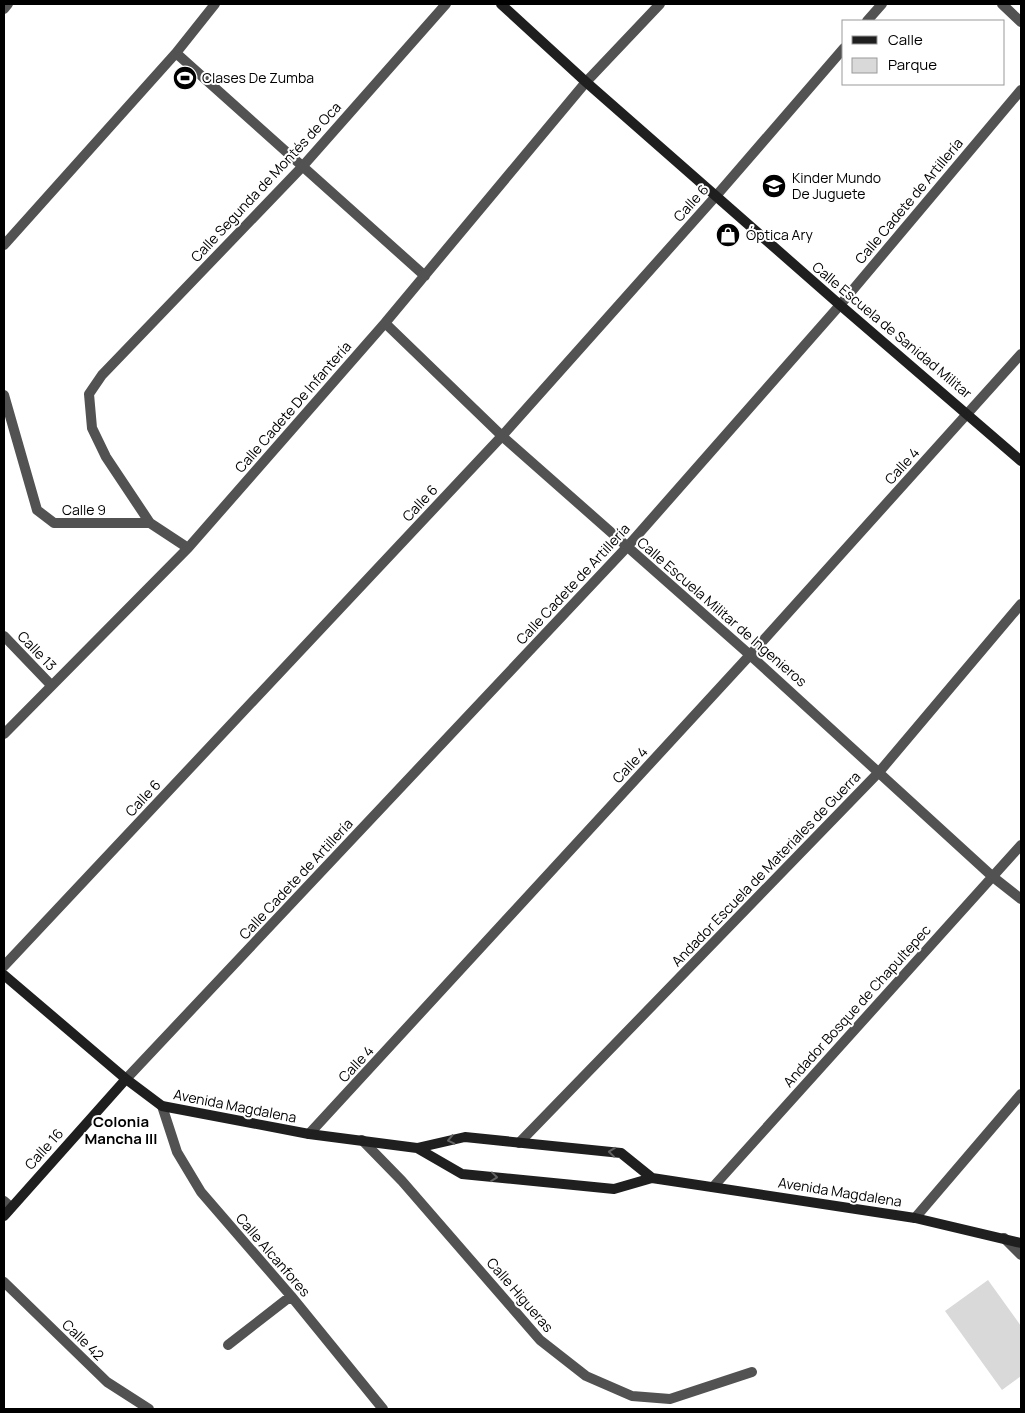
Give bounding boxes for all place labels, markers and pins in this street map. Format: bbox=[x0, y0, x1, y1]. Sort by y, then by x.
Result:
sports icon: Clases De Zumba bbox=[172, 65, 198, 91]
place label: Clases De Zumba bbox=[202, 68, 314, 87]
place label: Kinder Mundo De Juguete bbox=[792, 168, 881, 203]
school or university icon: Kinder Mundo De Juguete bbox=[761, 173, 787, 199]
shop icon: Óptica Ary bbox=[715, 222, 741, 248]
place label: Óptica Ary bbox=[746, 225, 813, 244]

